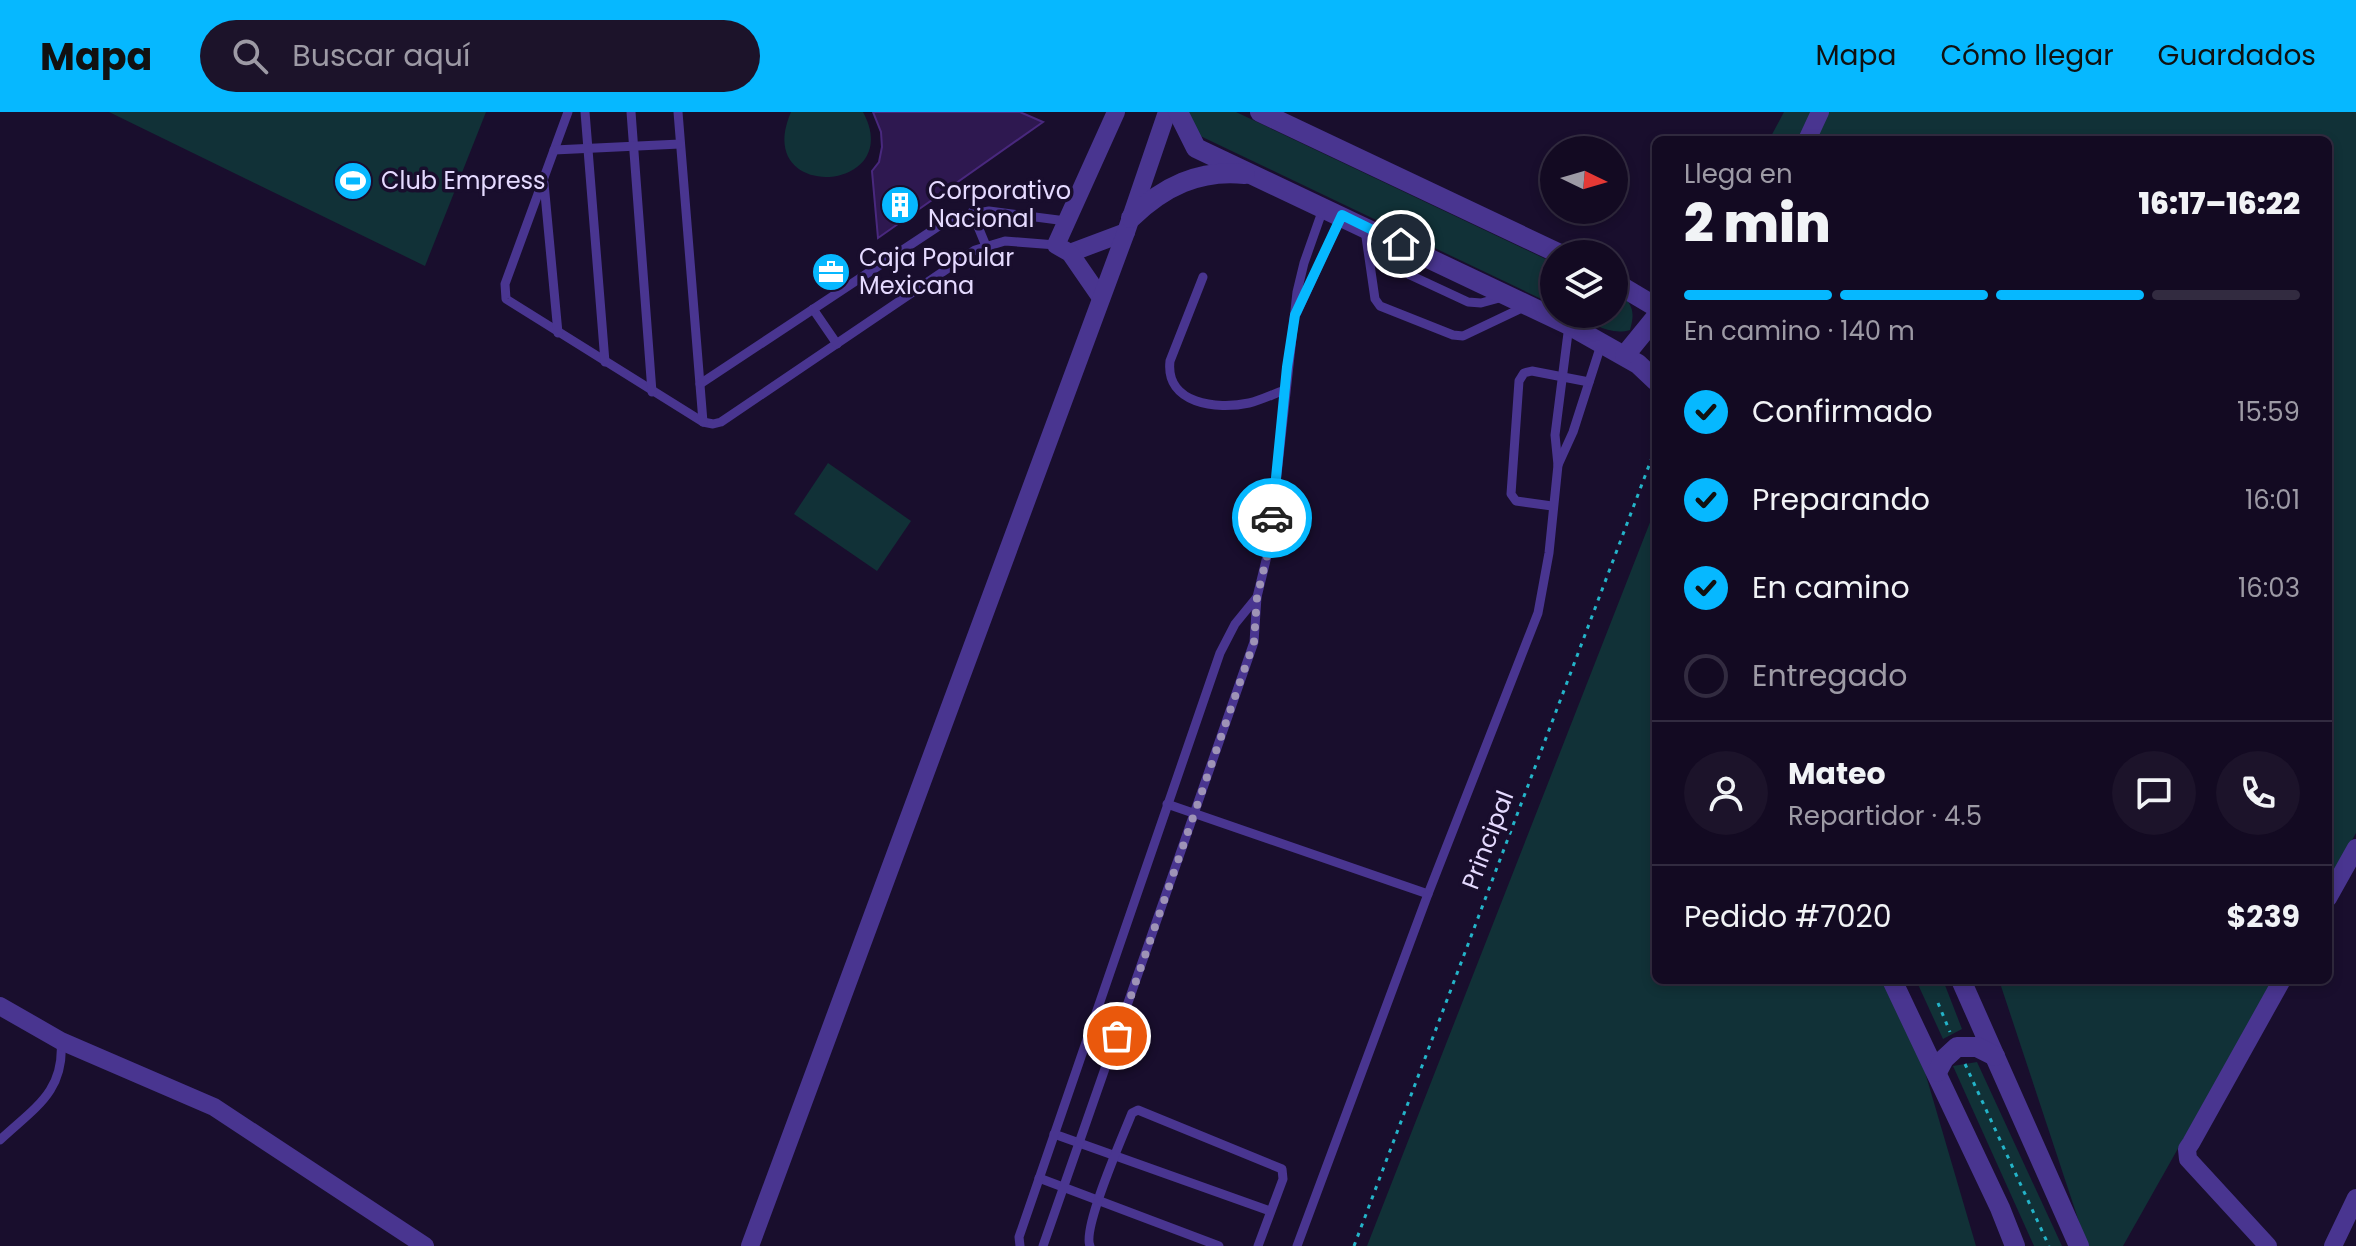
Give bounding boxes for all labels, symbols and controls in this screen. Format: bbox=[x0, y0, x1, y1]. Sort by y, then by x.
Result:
search box bbox=[200, 20, 760, 92]
text: Mapa bbox=[40, 30, 152, 83]
icon: search bbox=[228, 34, 272, 78]
text: Buscar aquí bbox=[292, 34, 470, 77]
text: Mapa bbox=[1815, 36, 1896, 75]
text: Cómo llegar bbox=[1940, 36, 2114, 75]
text: Guardados bbox=[2158, 36, 2316, 75]
north arrow bbox=[1540, 136, 1628, 224]
map controls bbox=[1540, 136, 1628, 328]
text: Llega en bbox=[1684, 156, 1793, 192]
sports icon: Club Empress bbox=[332, 160, 374, 202]
place label: Club Empress bbox=[381, 164, 546, 197]
place label: Corporativo Nacional bbox=[928, 174, 1071, 235]
text: 16:17–16:22 bbox=[2138, 182, 2300, 225]
building icon: Corporativo Nacional bbox=[879, 184, 921, 226]
text: 2 min bbox=[1684, 187, 1831, 260]
pin bbox=[1367, 210, 1435, 278]
icon: home bbox=[1379, 222, 1423, 266]
button: layers bbox=[1540, 240, 1628, 328]
place label: Caja Popular Mexicana bbox=[859, 241, 1014, 302]
office icon: Caja Popular Mexicana bbox=[810, 251, 852, 293]
text: En camino · 140 m bbox=[1684, 313, 1915, 349]
icon: check bbox=[1684, 390, 1728, 434]
text: Confirmado bbox=[1752, 390, 1933, 433]
text: 15:59 bbox=[2237, 394, 2300, 430]
courier bbox=[1232, 478, 1312, 558]
icon: check bbox=[1684, 478, 1728, 522]
text: Preparando bbox=[1752, 478, 1930, 521]
text: 16:01 bbox=[2245, 482, 2300, 518]
icon: car bbox=[1250, 496, 1294, 540]
icon: check bbox=[1684, 566, 1728, 610]
text: En camino bbox=[1752, 566, 1910, 609]
text: 16:03 bbox=[2238, 570, 2300, 606]
text: Entregado bbox=[1752, 654, 1907, 697]
button: person bbox=[1684, 751, 1768, 835]
button: chat bbox=[2112, 751, 2196, 835]
button: phone bbox=[2216, 751, 2300, 835]
text: Mateo bbox=[1788, 752, 1886, 795]
street label: Principal bbox=[1454, 786, 1521, 894]
text: Repartidor · 4.5 bbox=[1788, 798, 1982, 834]
text: Pedido #7020 bbox=[1684, 895, 1892, 938]
text: $239 bbox=[2227, 895, 2300, 938]
pin bbox=[1083, 1002, 1151, 1070]
icon: bag bbox=[1095, 1014, 1139, 1058]

